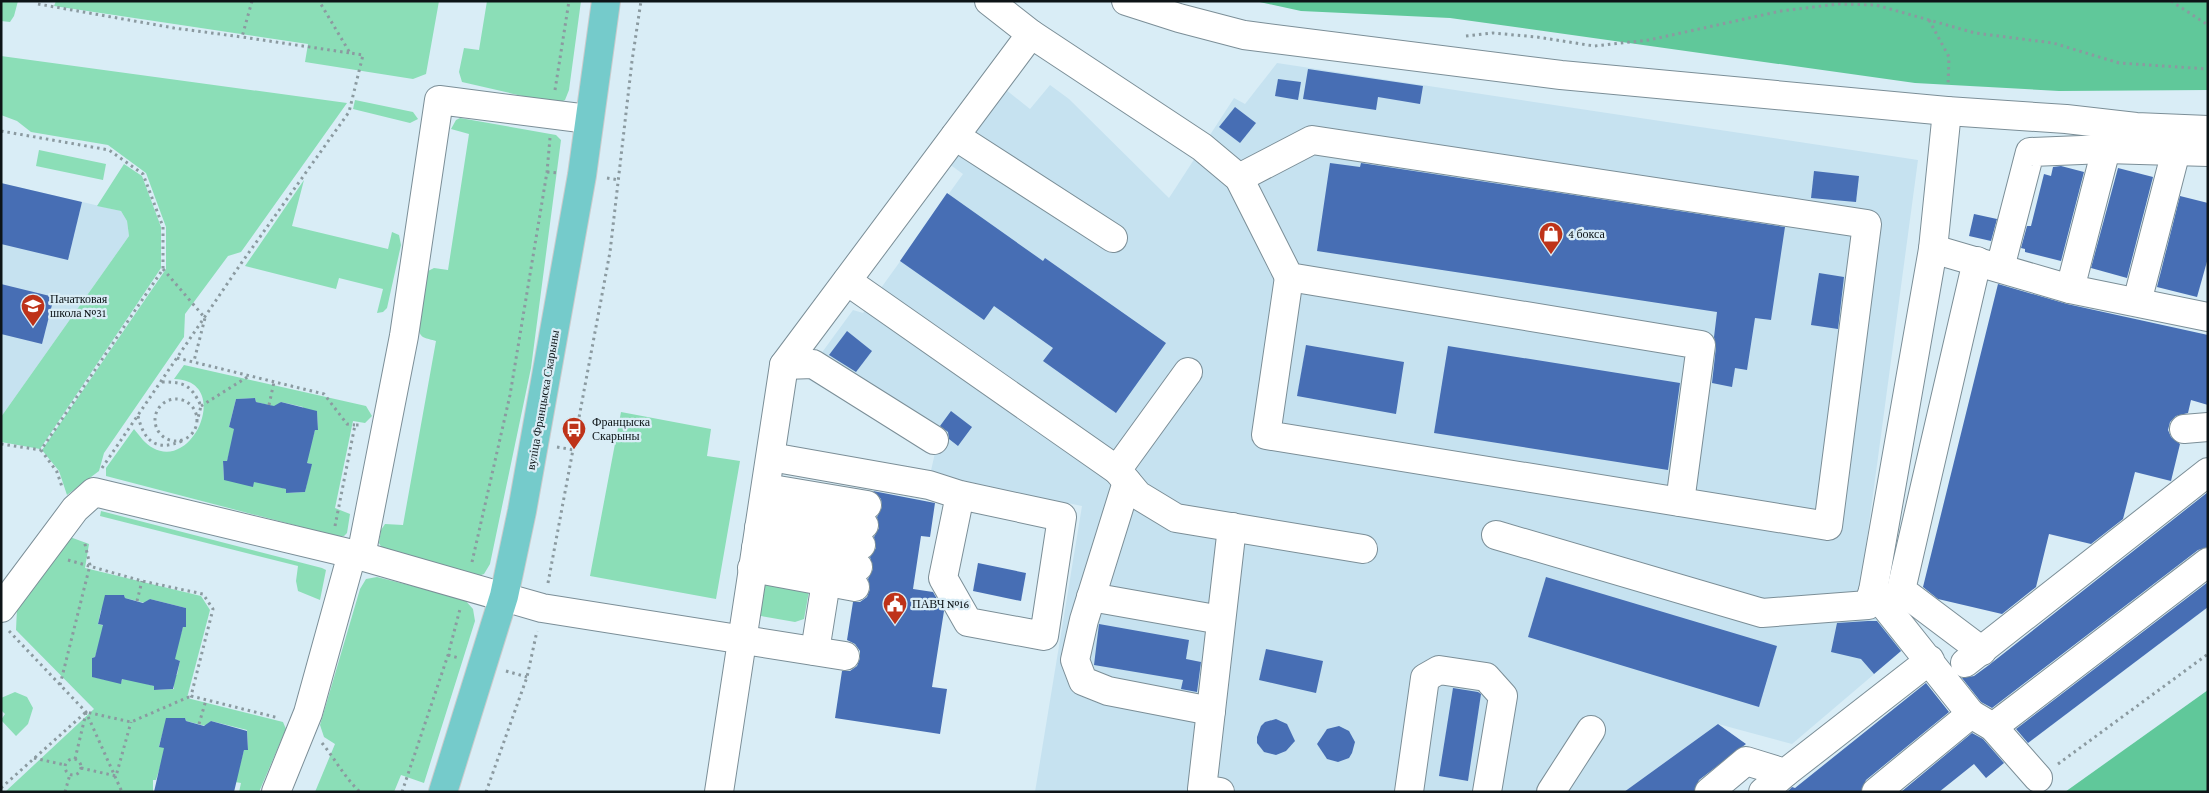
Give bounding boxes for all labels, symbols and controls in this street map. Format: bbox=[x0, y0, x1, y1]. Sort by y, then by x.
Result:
shop icon: 4 бокса bbox=[1538, 221, 1564, 255]
place label: 4 бокса bbox=[1568, 227, 1605, 241]
place label: Пачатковая школа №31 bbox=[50, 292, 108, 320]
school or university icon: Пачатковая школа №31 bbox=[20, 293, 46, 327]
street label: вуліца Францыска Скарыны bbox=[524, 329, 562, 471]
place label: Францыска Скарыны bbox=[592, 415, 651, 443]
bus stop icon: Францыска Скарыны bbox=[561, 416, 587, 450]
public building icon: ПАВЧ №16 bbox=[882, 591, 908, 625]
place label: ПАВЧ №16 bbox=[912, 597, 969, 611]

